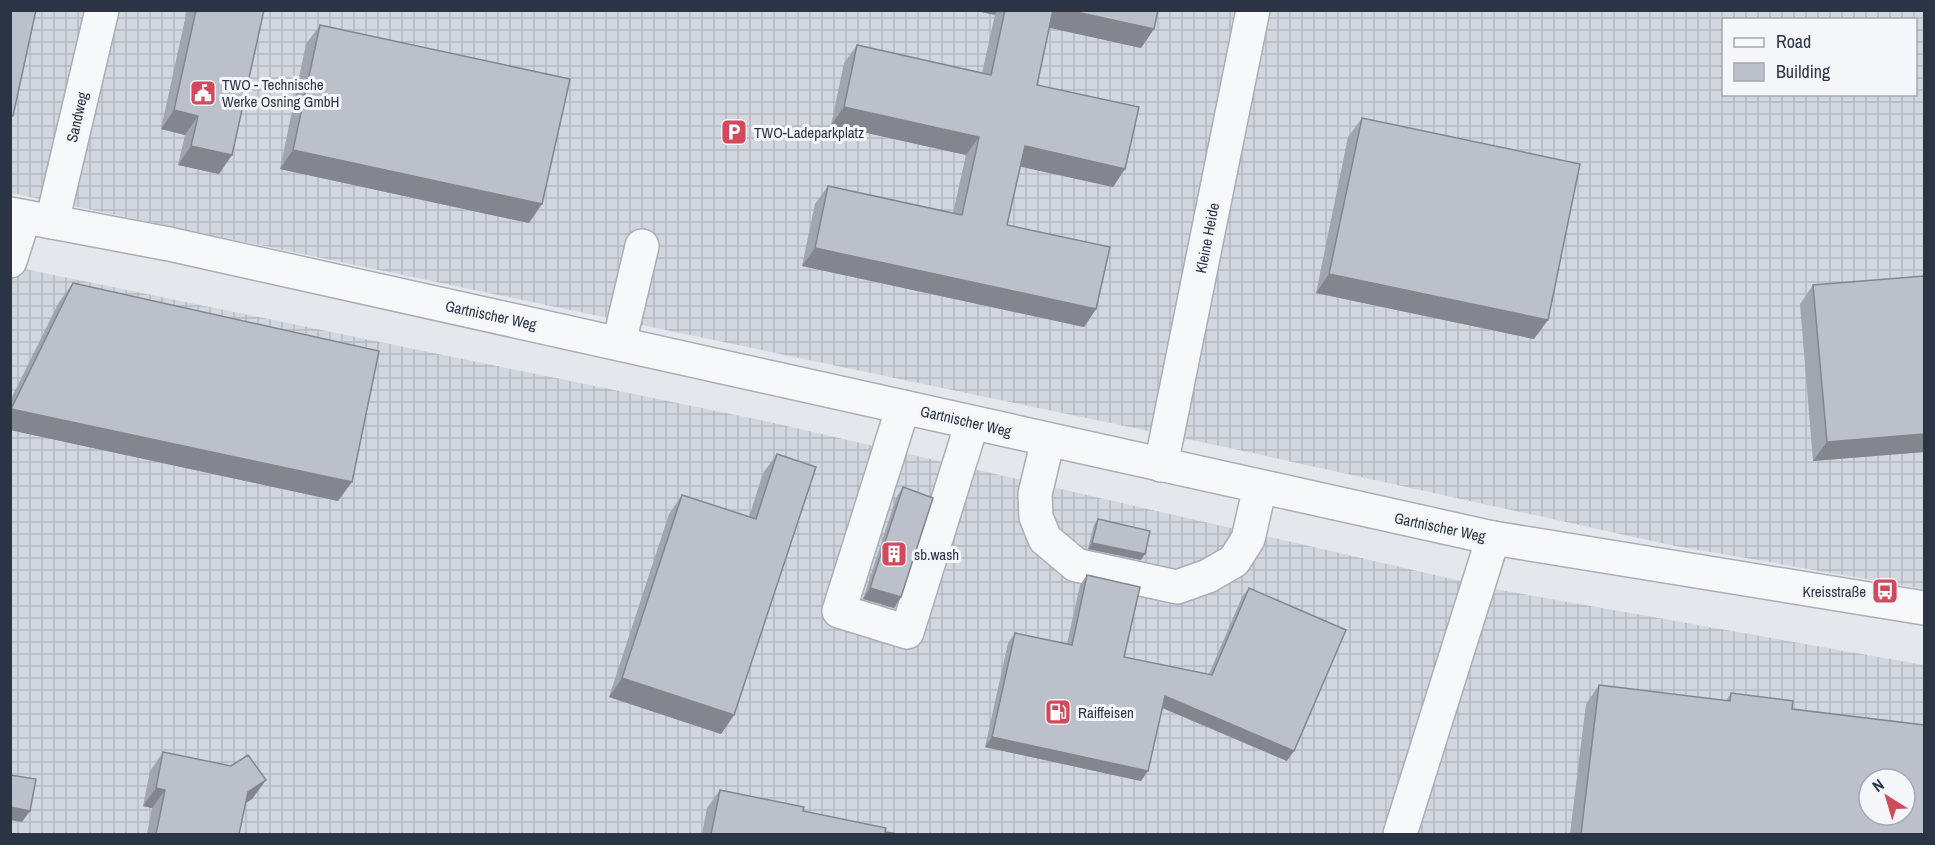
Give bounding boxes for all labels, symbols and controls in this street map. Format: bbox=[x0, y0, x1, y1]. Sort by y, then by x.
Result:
legend bbox=[1722, 18, 1917, 96]
text: Road bbox=[1776, 29, 1811, 54]
text: Building bbox=[1776, 59, 1831, 84]
place label: TWO - Technische Werke Osning GmbH bbox=[222, 74, 339, 112]
public building icon: TWO - Technische Werke Osning GmbH bbox=[188, 78, 218, 108]
street label: Sandweg bbox=[61, 90, 93, 144]
parking icon: TWO-Ladeparkplatz bbox=[719, 117, 749, 147]
place label: TWO-Ladeparkplatz bbox=[754, 122, 864, 143]
street label: Kleine Heide bbox=[1190, 201, 1224, 275]
street label: Gartnischer Weg bbox=[443, 295, 539, 335]
street label: Gartnischer Weg bbox=[918, 400, 1014, 442]
street label: Gartnischer Weg bbox=[1392, 507, 1488, 547]
building icon: sb.wash bbox=[879, 539, 909, 569]
place label: sb.wash bbox=[914, 544, 959, 565]
bus stop icon: Kreisstraße bbox=[1870, 576, 1900, 606]
place label: Kreisstraße bbox=[1802, 581, 1866, 602]
fuel station icon: Raiffeisen bbox=[1043, 697, 1073, 727]
place label: Raiffeisen bbox=[1078, 702, 1134, 723]
north arrow bbox=[1857, 767, 1917, 827]
text: N bbox=[1868, 773, 1888, 797]

